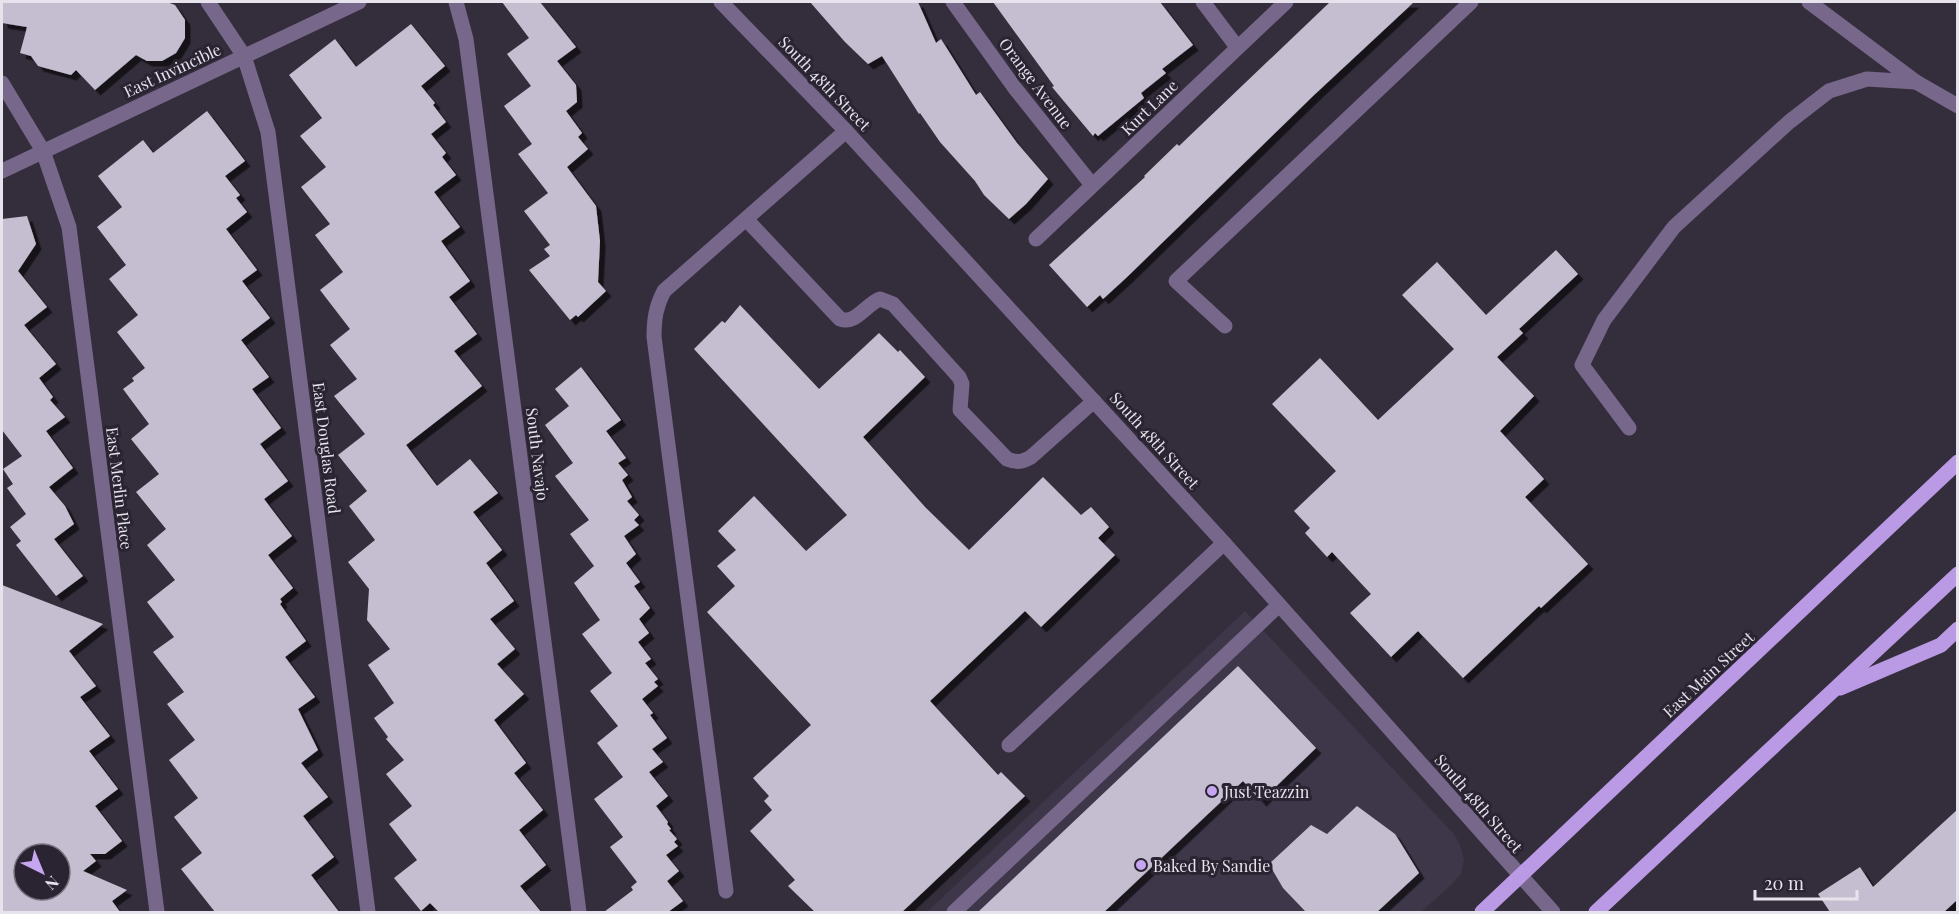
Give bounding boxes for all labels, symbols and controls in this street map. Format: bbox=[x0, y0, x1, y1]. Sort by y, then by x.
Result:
street label: South 48th Street bbox=[774, 31, 876, 135]
street label: Orange Avenue bbox=[995, 33, 1077, 133]
street label: East Invincible bbox=[120, 38, 224, 102]
street label: Kurt Lane bbox=[1116, 75, 1182, 139]
street label: East Douglas Road bbox=[309, 381, 345, 515]
street label: South 48th Street bbox=[1106, 387, 1204, 493]
street label: South Navajo bbox=[522, 406, 554, 502]
street label: East Merlin Place bbox=[102, 426, 138, 550]
street label: East Main Street bbox=[1658, 626, 1758, 722]
street label: South 48th Street bbox=[1431, 749, 1528, 857]
place label: Just Teazzin bbox=[1223, 781, 1310, 802]
marker: Just Teazzin bbox=[1205, 784, 1219, 798]
north arrow bbox=[12, 842, 72, 902]
place label: Baked By Sandie bbox=[1153, 855, 1270, 876]
marker: Baked By Sandie bbox=[1134, 858, 1148, 872]
scale bar bbox=[1755, 863, 1857, 901]
text: 20 m bbox=[1764, 871, 1804, 895]
text: N bbox=[41, 872, 64, 895]

